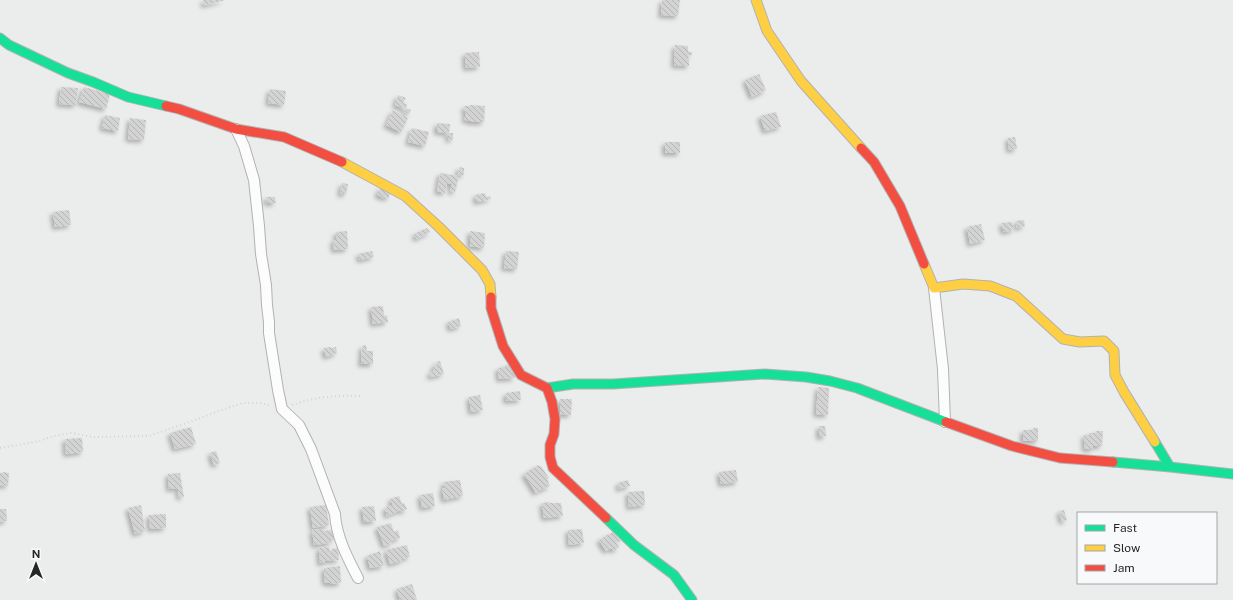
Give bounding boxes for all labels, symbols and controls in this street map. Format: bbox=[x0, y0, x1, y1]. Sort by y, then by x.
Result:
legend bbox=[1077, 512, 1217, 584]
text: Fast bbox=[1113, 521, 1138, 535]
text: Slow bbox=[1113, 541, 1141, 555]
north arrow bbox=[16, 544, 56, 584]
text: N bbox=[32, 548, 40, 560]
text: Jam bbox=[1113, 561, 1135, 575]

